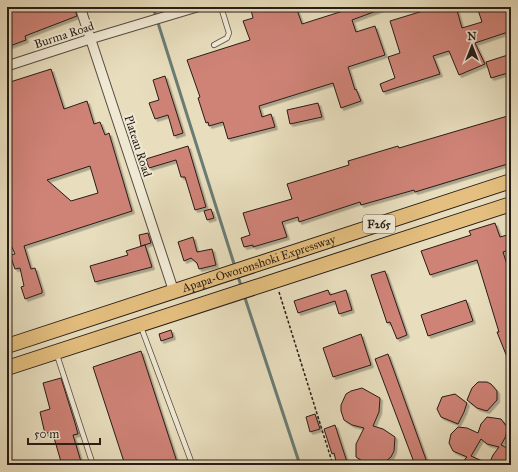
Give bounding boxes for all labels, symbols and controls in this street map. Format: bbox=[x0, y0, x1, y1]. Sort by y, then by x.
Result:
street label: Burma Road bbox=[32, 19, 96, 51]
north arrow bbox=[452, 26, 492, 66]
text: N bbox=[467, 30, 477, 43]
street label: Plateau Road bbox=[121, 113, 155, 179]
road number: F265 bbox=[363, 215, 395, 233]
street label: Apapa-Oworonshoki Expressway bbox=[179, 232, 338, 295]
scale bar bbox=[28, 420, 100, 446]
text: 50 m bbox=[34, 427, 59, 441]

